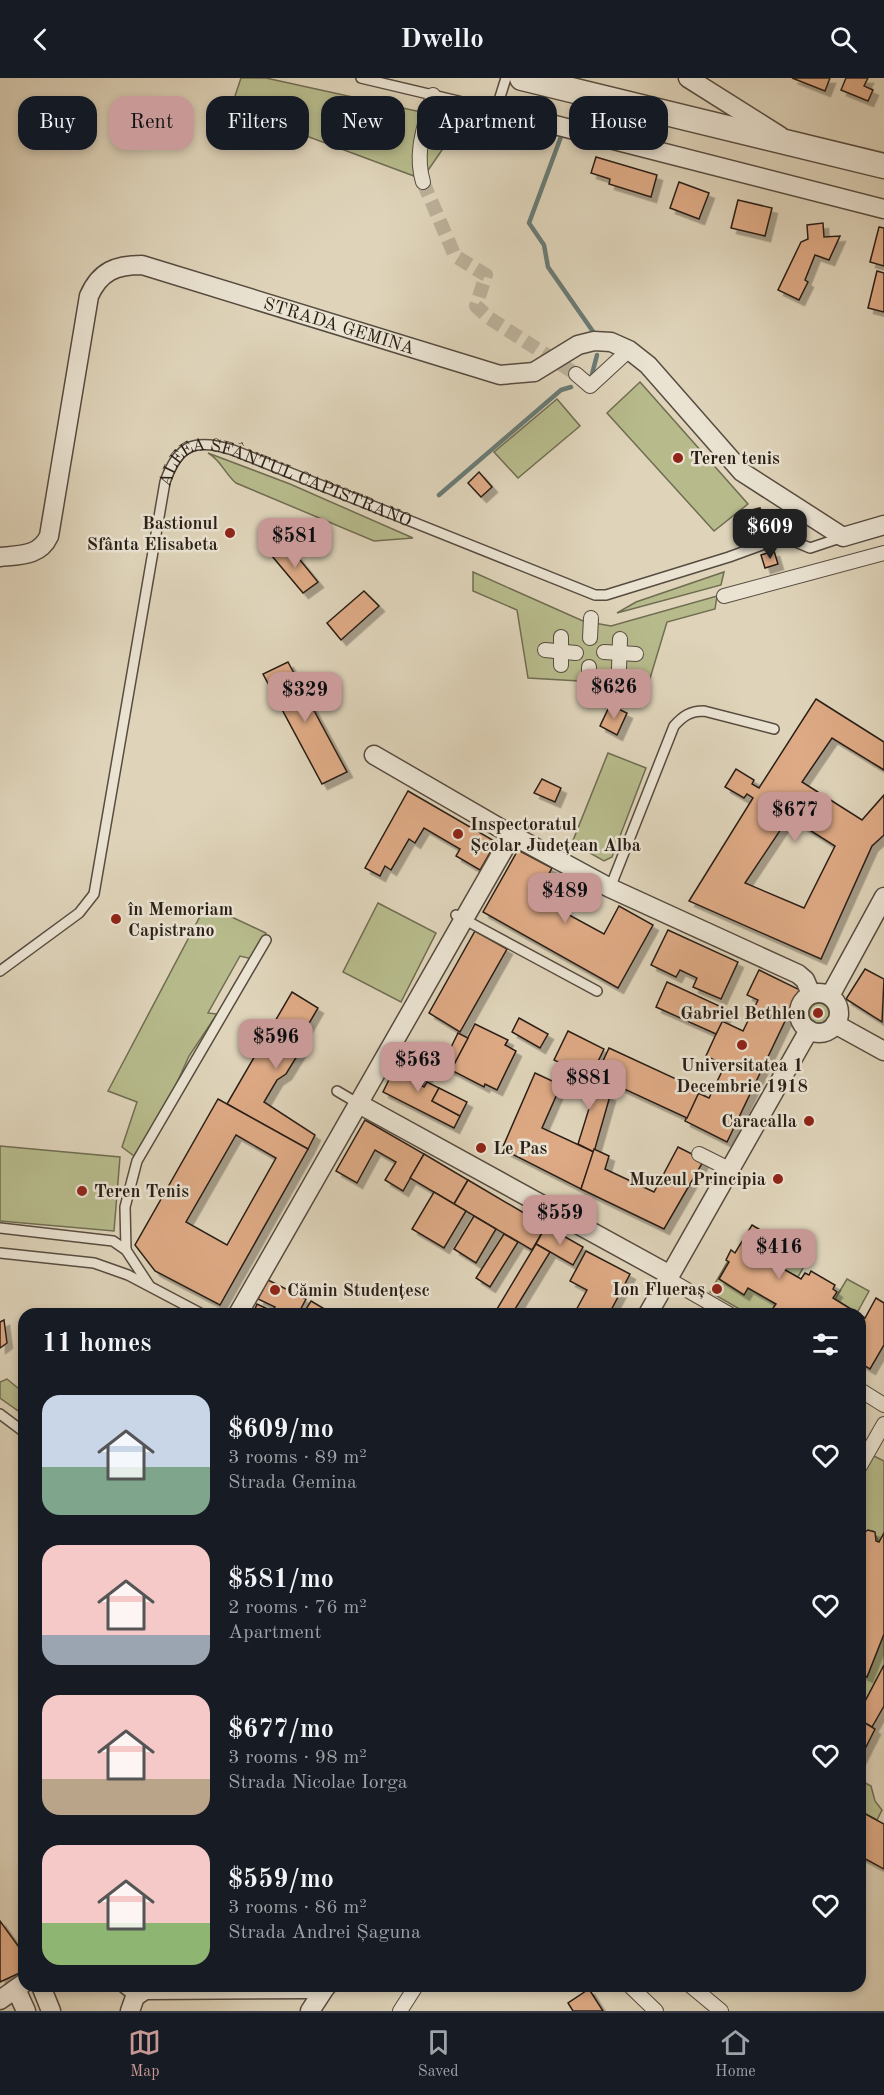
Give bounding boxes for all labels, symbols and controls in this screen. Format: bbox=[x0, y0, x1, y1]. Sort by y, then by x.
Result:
icon: back bbox=[24, 23, 57, 56]
icon: search bbox=[827, 23, 860, 56]
text: Dwello bbox=[400, 26, 484, 53]
chip: Buy bbox=[18, 96, 97, 150]
chip: Rent bbox=[109, 96, 194, 150]
chip: Filters bbox=[206, 96, 309, 150]
chip: New bbox=[321, 96, 405, 150]
chip: Apartment bbox=[417, 96, 557, 150]
chip: House bbox=[569, 96, 668, 150]
street label: STRADA GEMINA bbox=[261, 295, 417, 358]
street label: ALEEA SFÂNTUL CAPISTRANO bbox=[156, 436, 414, 531]
place label: Teren tenis bbox=[690, 450, 780, 468]
marker: Teren tenis bbox=[671, 451, 685, 465]
pin: $609 bbox=[734, 509, 806, 560]
place label: Bastionul Sfânta Elisabeta bbox=[87, 515, 218, 554]
pin: $581 bbox=[259, 518, 331, 569]
text: $609 bbox=[747, 518, 793, 538]
marker: Bastionul Sfânta Elisabeta bbox=[223, 526, 237, 540]
text: $581 bbox=[272, 527, 318, 547]
pin: $626 bbox=[578, 669, 650, 720]
pin: $329 bbox=[269, 672, 341, 723]
text: $626 bbox=[591, 678, 637, 698]
text: $329 bbox=[282, 681, 328, 701]
pin: $677 bbox=[759, 792, 831, 843]
text: $677 bbox=[772, 801, 818, 821]
place label: Inspectoratul Școlar Județean Alba bbox=[470, 816, 641, 855]
marker: Inspectoratul Școlar Județean Alba bbox=[451, 827, 465, 841]
pin: $489 bbox=[529, 873, 601, 924]
text: $489 bbox=[542, 882, 588, 902]
place label: în Memoriam Capistrano bbox=[127, 901, 233, 940]
marker: în Memoriam Capistrano bbox=[109, 912, 123, 926]
place label: Gabriel Bethlen bbox=[680, 1005, 806, 1023]
marker: Gabriel Bethlen bbox=[811, 1006, 825, 1020]
pin: $596 bbox=[240, 1019, 312, 1070]
text: $596 bbox=[253, 1028, 299, 1048]
marker: Universitatea 1 Decembrie 1918 bbox=[735, 1038, 749, 1052]
pin: $563 bbox=[382, 1042, 454, 1093]
text: $563 bbox=[395, 1051, 441, 1071]
place label: Universitatea 1 Decembrie 1918 bbox=[676, 1057, 808, 1096]
pin: $881 bbox=[553, 1060, 625, 1111]
text: $881 bbox=[566, 1069, 612, 1089]
place label: Caracalla bbox=[721, 1113, 797, 1131]
marker: Caracalla bbox=[802, 1114, 816, 1128]
place label: Le Pas bbox=[493, 1140, 548, 1158]
marker: Le Pas bbox=[474, 1141, 488, 1155]
place label: Muzeul Principia bbox=[629, 1171, 766, 1189]
marker: Muzeul Principia bbox=[771, 1172, 785, 1186]
place label: Teren Tenis bbox=[94, 1183, 189, 1201]
marker: Teren Tenis bbox=[75, 1184, 89, 1198]
pin: $559 bbox=[524, 1195, 596, 1246]
text: $559 bbox=[537, 1204, 583, 1224]
pin: $416 bbox=[743, 1229, 815, 1280]
text: $416 bbox=[756, 1238, 802, 1258]
place label: Ion Flueraș bbox=[612, 1281, 705, 1299]
place label: Cămin Studențesc bbox=[287, 1282, 430, 1300]
marker: Ion Flueraș bbox=[710, 1282, 724, 1296]
marker: Cămin Studențesc bbox=[268, 1283, 282, 1297]
icon: filters bbox=[809, 1328, 842, 1361]
text: 11 homes bbox=[42, 1331, 151, 1357]
text: $609/mo bbox=[228, 1417, 334, 1443]
icon: home bbox=[90, 1419, 162, 1491]
icon: heart bbox=[809, 1439, 842, 1472]
text: 3 rooms · 89 m² bbox=[228, 1448, 367, 1468]
text: Strada Gemina bbox=[228, 1473, 357, 1493]
text: $581/mo bbox=[228, 1567, 334, 1593]
icon: home bbox=[90, 1569, 162, 1641]
icon: heart bbox=[809, 1589, 842, 1622]
text: 2 rooms · 76 m² bbox=[228, 1598, 367, 1618]
text: Apartment bbox=[228, 1623, 322, 1643]
text: $677/mo bbox=[228, 1717, 334, 1743]
icon: home bbox=[90, 1719, 162, 1791]
icon: heart bbox=[809, 1739, 842, 1772]
text: 3 rooms · 98 m² bbox=[228, 1748, 367, 1768]
text: Strada Nicolae Iorga bbox=[228, 1773, 408, 1793]
text: $559/mo bbox=[228, 1867, 334, 1893]
icon: home bbox=[90, 1869, 162, 1941]
icon: heart bbox=[809, 1889, 842, 1922]
text: 3 rooms · 86 m² bbox=[228, 1898, 367, 1918]
text: Strada Andrei Șaguna bbox=[228, 1923, 421, 1943]
tab: Map bbox=[128, 2026, 161, 2082]
tab: Saved bbox=[418, 2026, 459, 2082]
tab: Home bbox=[715, 2026, 756, 2082]

